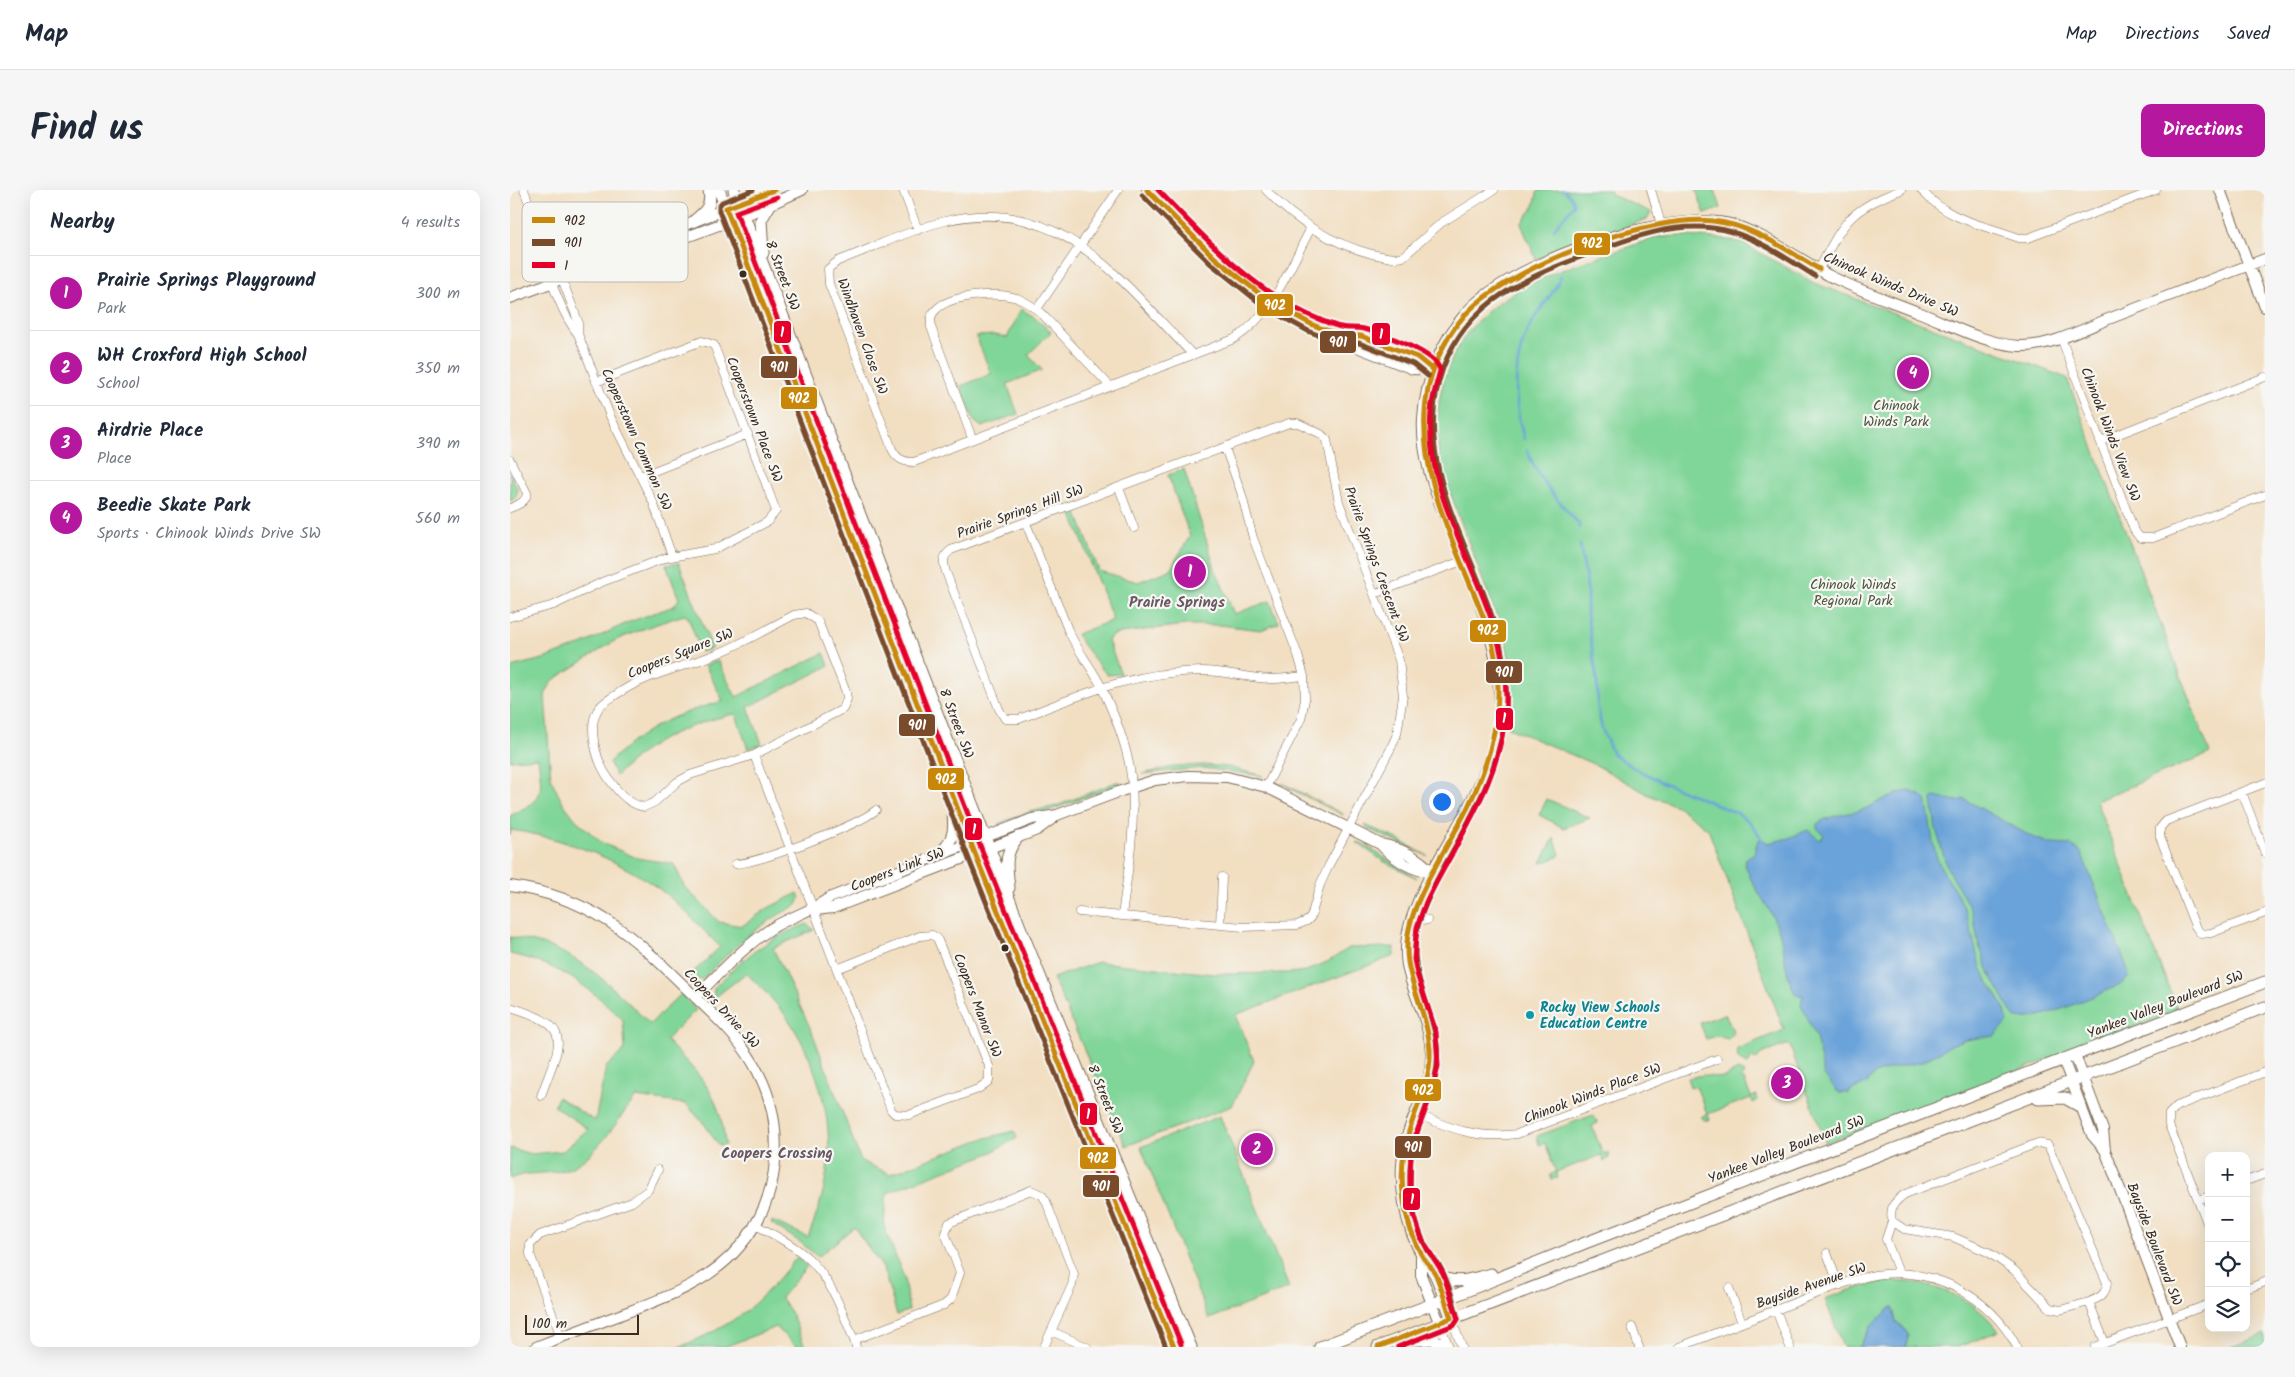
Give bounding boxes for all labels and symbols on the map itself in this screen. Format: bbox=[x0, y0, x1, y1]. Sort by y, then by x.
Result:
legend bbox=[522, 202, 688, 282]
text: 902 bbox=[564, 210, 586, 232]
text: 901 bbox=[564, 232, 582, 254]
line badge: 902 bbox=[1573, 232, 1611, 256]
text: 902 bbox=[1581, 233, 1603, 255]
street label: 8 Street SW bbox=[759, 237, 806, 314]
street label: Chinook Winds Drive SW bbox=[1820, 246, 1962, 323]
text: 1 bbox=[564, 255, 568, 277]
unlabelled marker bbox=[738, 269, 748, 279]
street label: Windhaven Close SW bbox=[831, 275, 893, 398]
line badge: 902 bbox=[1256, 293, 1294, 317]
text: 902 bbox=[1264, 295, 1286, 317]
line badge: 1 bbox=[773, 320, 792, 344]
text: 1 bbox=[780, 322, 785, 344]
line badge: 1 bbox=[1371, 322, 1391, 346]
text: 1 bbox=[1379, 324, 1384, 346]
line badge: 901 bbox=[1319, 330, 1357, 354]
text: 901 bbox=[1329, 332, 1348, 354]
street label: Cooperstown Place SW bbox=[720, 353, 788, 485]
pin: 4 bbox=[1897, 354, 1929, 392]
line badge: 901 bbox=[760, 355, 798, 379]
text: 901 bbox=[770, 357, 789, 379]
street label: Chinook Winds View SW bbox=[2074, 364, 2146, 505]
street label: Cooperstown Common SW bbox=[595, 365, 677, 514]
line badge: 902 bbox=[780, 386, 818, 410]
text: 902 bbox=[788, 388, 810, 410]
park label: Chinook Winds Park bbox=[1863, 395, 1929, 433]
street label: Prairie Springs Hill SW bbox=[954, 479, 1087, 545]
street label: Prairie Springs Crescent SW bbox=[1338, 483, 1415, 645]
pin: 1 bbox=[1174, 553, 1206, 591]
park label: Chinook Winds Regional Park bbox=[1810, 574, 1896, 612]
district label: Prairie Springs bbox=[1129, 591, 1225, 615]
line badge: 902 bbox=[1469, 619, 1507, 643]
text: 902 bbox=[1477, 620, 1499, 642]
street label: Coopers Square SW bbox=[624, 623, 737, 685]
line badge: 901 bbox=[1485, 660, 1523, 684]
text: 901 bbox=[1495, 662, 1514, 684]
street label: 8 Street SW bbox=[933, 685, 980, 762]
line badge: 1 bbox=[1495, 707, 1514, 731]
text: 1 bbox=[1502, 708, 1507, 730]
line badge: 901 bbox=[898, 713, 936, 737]
text: 901 bbox=[908, 715, 927, 737]
line badge: 902 bbox=[927, 767, 965, 791]
text: 902 bbox=[935, 769, 957, 791]
your location bbox=[1429, 789, 1455, 815]
line badge: 1 bbox=[964, 817, 983, 841]
text: 1 bbox=[972, 819, 977, 841]
street label: Coopers Link SW bbox=[847, 842, 948, 898]
unlabelled marker bbox=[1000, 943, 1010, 953]
street label: Coopers Manor SW bbox=[947, 950, 1007, 1061]
street label: Coopers Drive SW bbox=[678, 963, 765, 1054]
street label: Yankee Valley Boulevard SW bbox=[2084, 965, 2247, 1045]
place label: Rocky View Schools Education Centre bbox=[1540, 997, 1660, 1035]
marker: Rocky View Schools Education Centre bbox=[1524, 1009, 1536, 1021]
street label: Chinook Winds Place SW bbox=[1520, 1057, 1664, 1130]
street label: 8 Street SW bbox=[1081, 1061, 1129, 1138]
pin: 3 bbox=[1771, 1064, 1803, 1102]
line badge: 902 bbox=[1404, 1078, 1442, 1102]
text: 902 bbox=[1412, 1080, 1434, 1102]
line badge: 1 bbox=[1079, 1102, 1098, 1126]
text: 1 bbox=[1086, 1104, 1091, 1126]
street label: Yankee Valley Boulevard SW bbox=[1705, 1110, 1868, 1190]
pin: 2 bbox=[1241, 1130, 1273, 1168]
line badge: 901 bbox=[1394, 1135, 1432, 1159]
text: 901 bbox=[1404, 1137, 1423, 1159]
district label: Coopers Crossing bbox=[721, 1142, 833, 1166]
line badge: 902 bbox=[1079, 1146, 1117, 1170]
text: 902 bbox=[1087, 1148, 1109, 1170]
line badge: 901 bbox=[1082, 1174, 1120, 1198]
text: 901 bbox=[1092, 1176, 1111, 1198]
street label: Bayside Boulevard SW bbox=[2120, 1180, 2188, 1309]
line badge: 1 bbox=[1402, 1187, 1421, 1211]
text: 1 bbox=[1410, 1189, 1415, 1211]
street label: Bayside Avenue SW bbox=[1753, 1257, 1870, 1315]
scale bar bbox=[525, 1312, 639, 1335]

